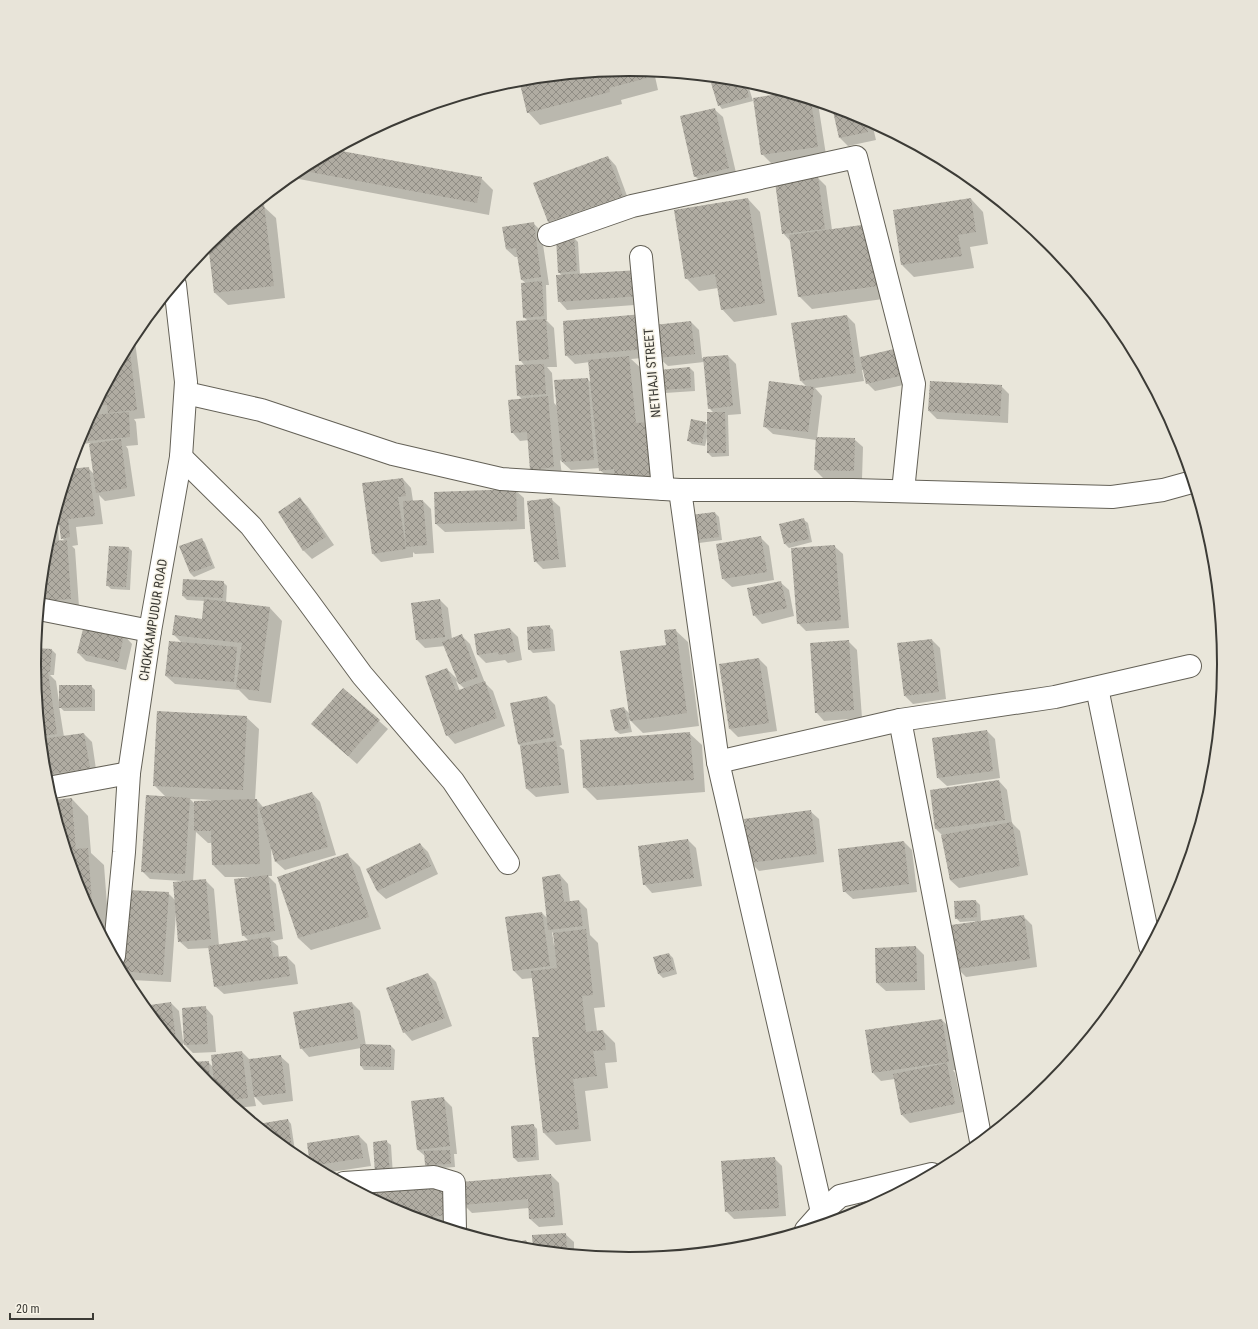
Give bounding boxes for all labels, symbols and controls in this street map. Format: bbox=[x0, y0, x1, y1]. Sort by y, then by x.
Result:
street label: NETHAJI STREET bbox=[641, 327, 663, 418]
street label: CHOKKAMPUDUR ROAD bbox=[136, 558, 170, 682]
scale bar bbox=[10, 1295, 93, 1321]
text: 20 m bbox=[16, 1302, 40, 1316]

